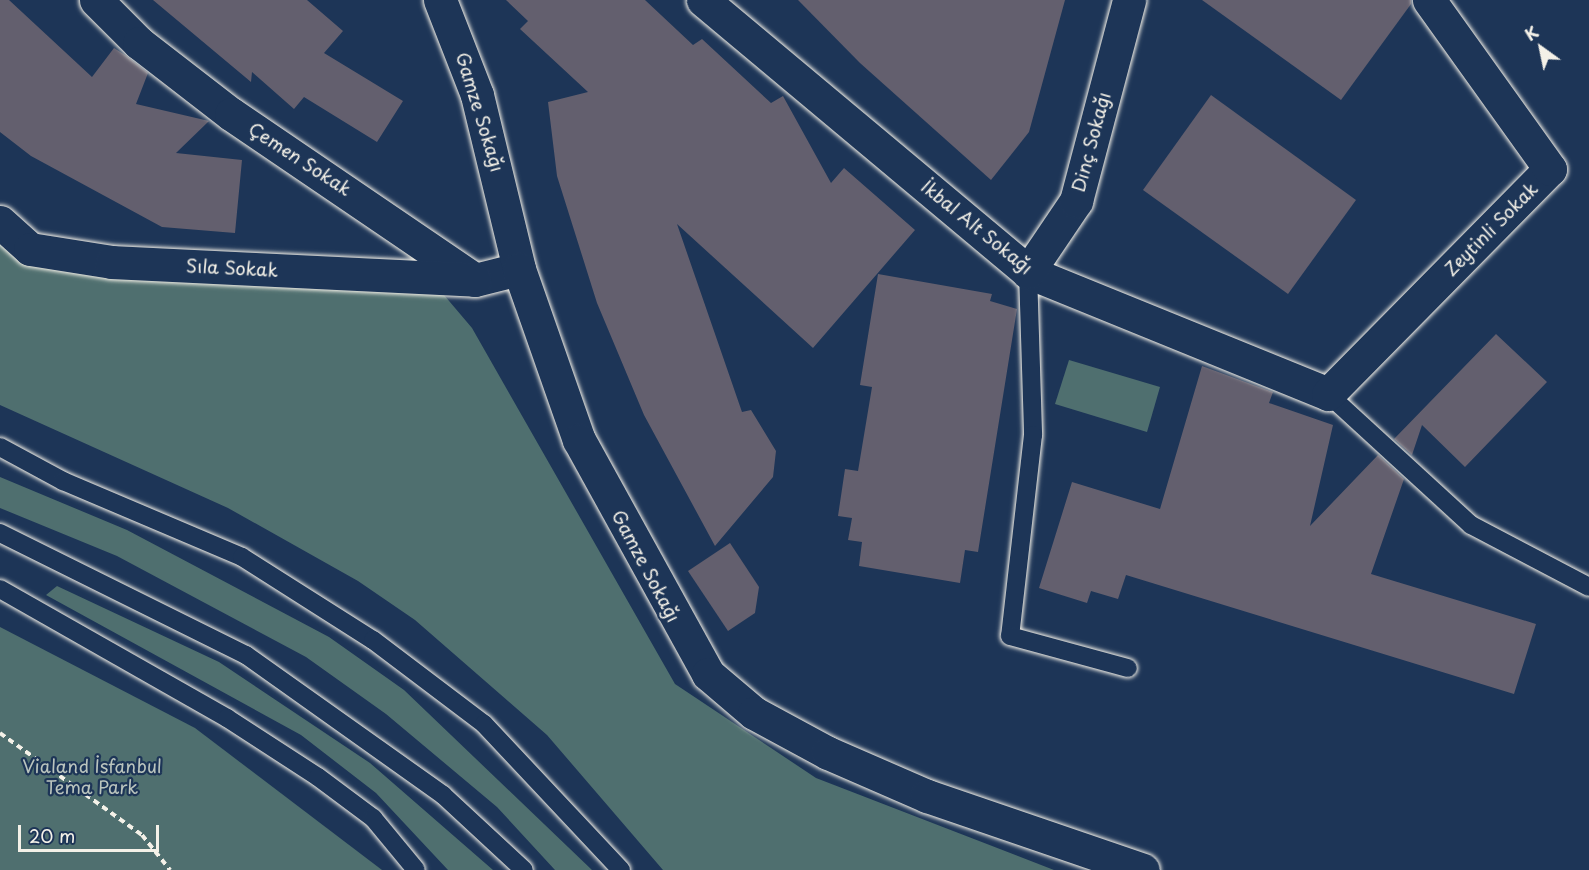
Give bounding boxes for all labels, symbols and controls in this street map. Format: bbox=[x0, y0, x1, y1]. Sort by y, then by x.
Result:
north arrow bbox=[1511, 18, 1571, 78]
text: K bbox=[1520, 20, 1543, 46]
street label: Gamze Sokağı bbox=[452, 50, 508, 174]
street label: Dinç Sokağı bbox=[1067, 89, 1115, 195]
street label: Çemen Sokak bbox=[244, 117, 356, 201]
street label: İkbal Alt Sokağı bbox=[916, 175, 1038, 279]
street label: Zeytinli Sokak bbox=[1440, 178, 1542, 280]
street label: Sıla Sokak bbox=[186, 255, 278, 281]
street label: Gamze Sokağı bbox=[608, 507, 684, 625]
park label: Vialand İsfanbul Tema Park bbox=[22, 756, 162, 798]
scale bar bbox=[21, 813, 162, 851]
text: 20 m bbox=[29, 822, 75, 849]

